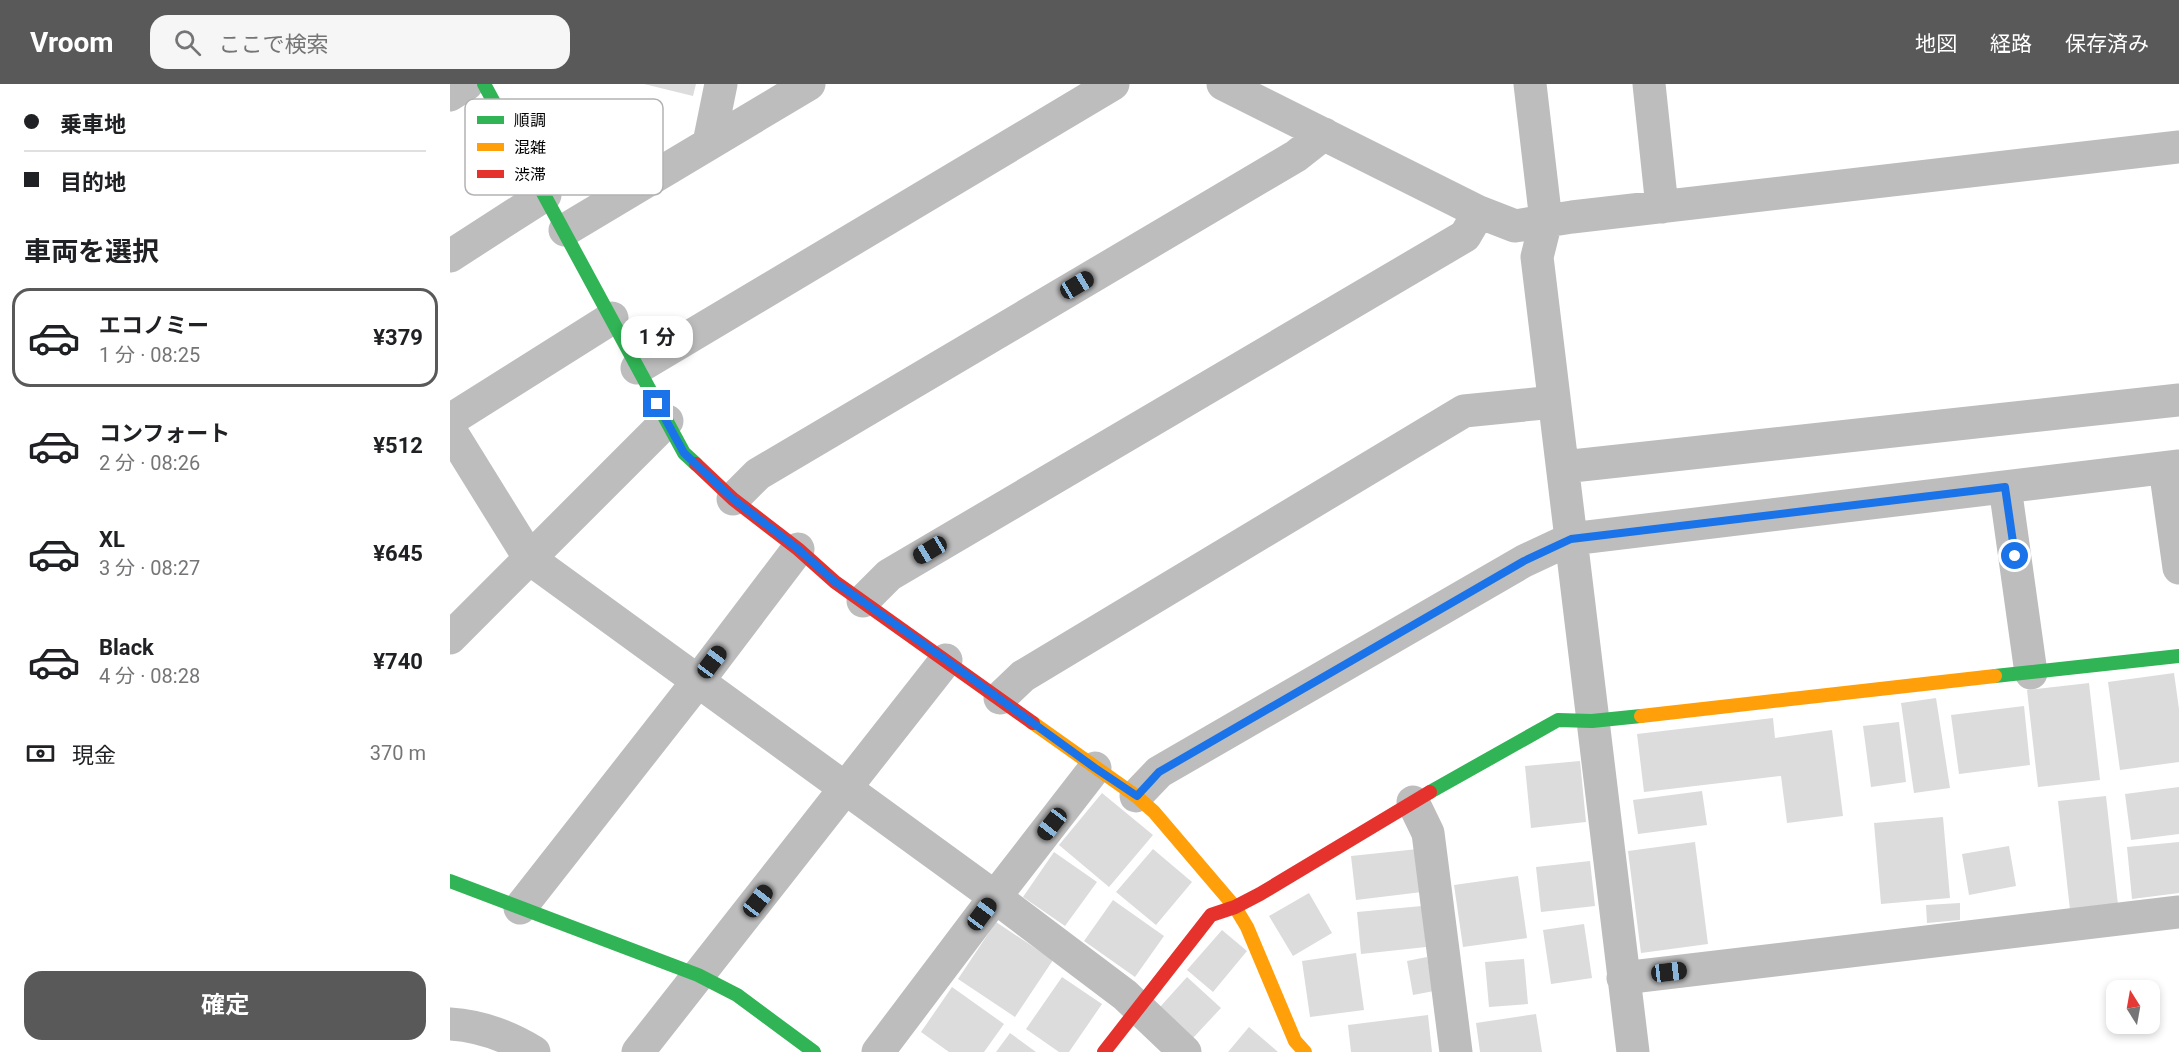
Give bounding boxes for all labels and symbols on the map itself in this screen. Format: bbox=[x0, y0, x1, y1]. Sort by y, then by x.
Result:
legend bbox=[465, 99, 663, 195]
text: 順調 bbox=[514, 111, 546, 130]
text: 混雑 bbox=[514, 138, 546, 157]
text: 渋滞 bbox=[514, 165, 546, 184]
car bbox=[1057, 268, 1097, 302]
callout: 1 分 bbox=[621, 317, 693, 359]
route end bbox=[643, 390, 670, 417]
car bbox=[910, 533, 950, 567]
route start bbox=[2001, 542, 2028, 569]
car bbox=[694, 642, 730, 682]
car bbox=[1034, 804, 1070, 844]
car bbox=[740, 881, 776, 921]
car bbox=[964, 894, 1000, 934]
car bbox=[1650, 961, 1688, 983]
north arrow bbox=[2106, 980, 2160, 1034]

